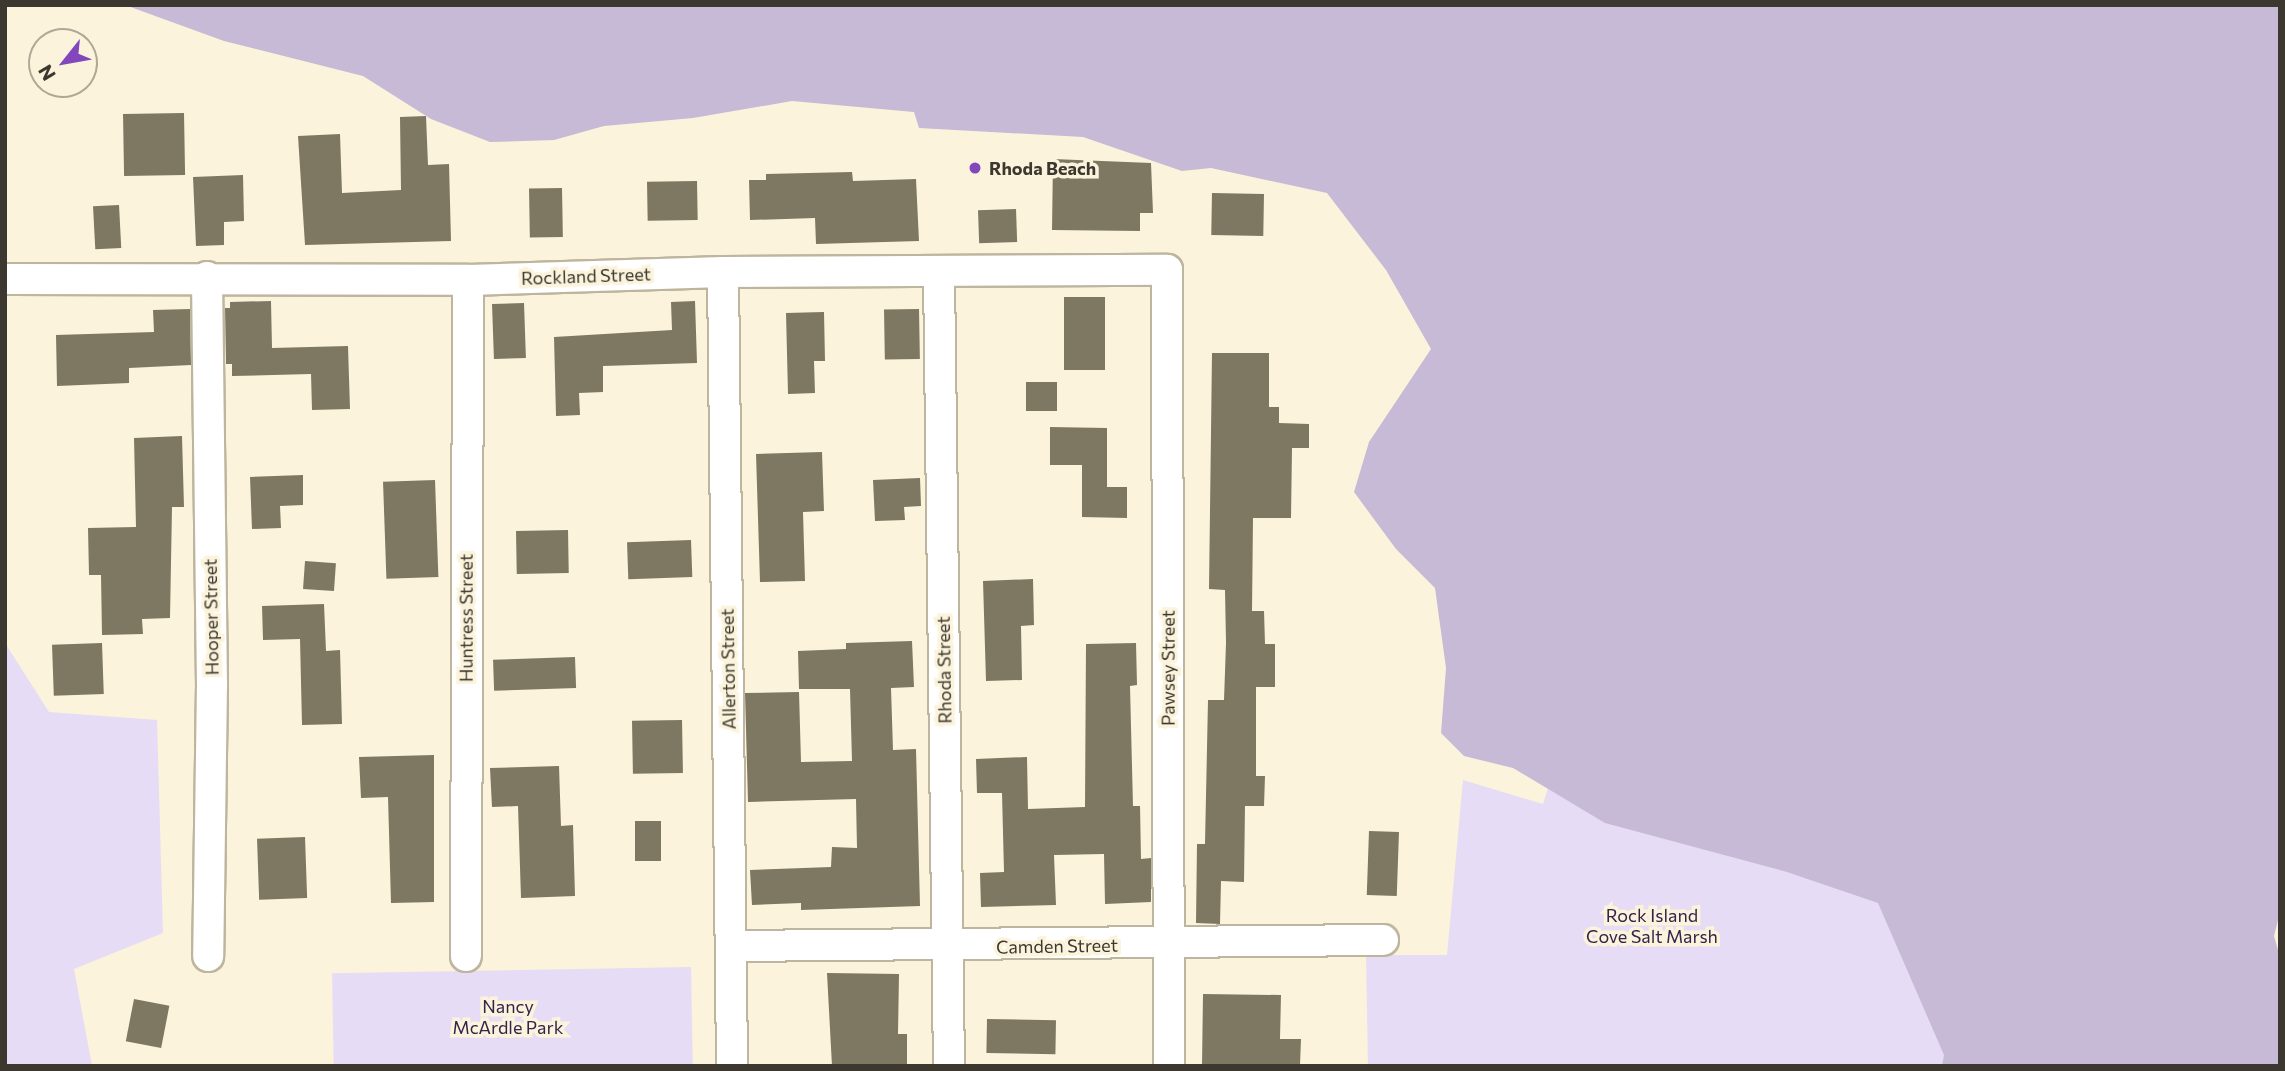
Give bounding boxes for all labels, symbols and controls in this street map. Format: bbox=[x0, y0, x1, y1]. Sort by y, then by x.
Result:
north arrow bbox=[28, 28, 98, 98]
text: N bbox=[33, 61, 60, 85]
place label: Rhoda Beach bbox=[989, 157, 1096, 179]
marker: Rhoda Beach bbox=[967, 160, 983, 176]
street label: Rockland Street bbox=[521, 263, 651, 289]
street label: Huntress Street bbox=[455, 554, 477, 682]
street label: Hooper Street bbox=[199, 558, 223, 676]
street label: Allerton Street bbox=[716, 608, 740, 730]
street label: Pawsey Street bbox=[1157, 610, 1179, 726]
street label: Rhoda Street bbox=[932, 616, 956, 724]
park label: Rock Island Cove Salt Marsh bbox=[1586, 905, 1718, 948]
street label: Camden Street bbox=[996, 934, 1118, 958]
park label: Nancy McArdle Park bbox=[453, 996, 563, 1038]

